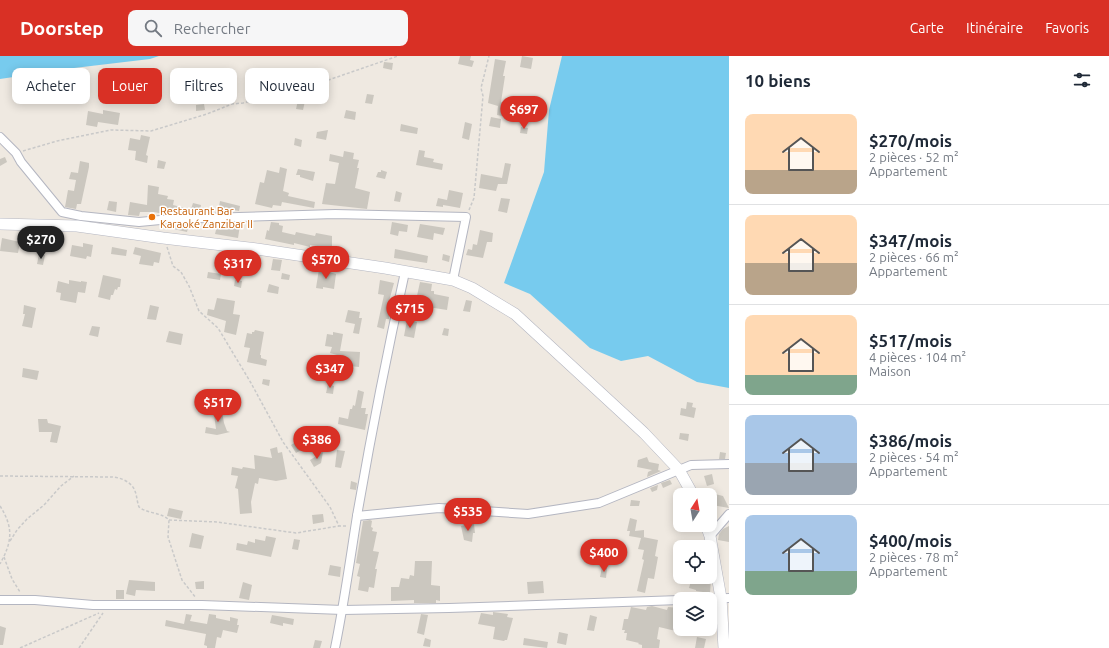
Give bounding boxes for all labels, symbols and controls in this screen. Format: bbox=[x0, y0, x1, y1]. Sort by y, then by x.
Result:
search box bbox=[128, 10, 408, 46]
text: Doorstep bbox=[20, 17, 104, 39]
icon: search bbox=[142, 17, 164, 39]
text: Rechercher bbox=[174, 20, 250, 37]
text: Carte bbox=[910, 20, 944, 36]
text: Itinéraire bbox=[966, 20, 1023, 36]
text: Favoris bbox=[1045, 20, 1089, 36]
chip: Acheter bbox=[12, 68, 90, 104]
chip: Louer bbox=[98, 68, 162, 104]
chip: Filtres bbox=[170, 68, 237, 104]
chip: Nouveau bbox=[245, 68, 329, 104]
icon: filters bbox=[1071, 69, 1093, 91]
text: 10 biens bbox=[745, 71, 811, 90]
pin: $697 bbox=[500, 96, 548, 130]
text: $697 bbox=[509, 102, 539, 116]
icon: home bbox=[777, 130, 825, 178]
text: $270/mois bbox=[869, 131, 952, 150]
text: 2 pièces · 52 m² bbox=[869, 150, 959, 164]
text: Appartement bbox=[869, 164, 947, 178]
place label: Restaurant Bar Karaoké Zanzibar II bbox=[160, 205, 253, 230]
marker: Restaurant Bar Karaoké Zanzibar II bbox=[147, 212, 157, 222]
pin: $270 bbox=[17, 226, 65, 260]
icon: home bbox=[777, 231, 825, 279]
text: $347/mois bbox=[869, 231, 952, 250]
text: $270 bbox=[26, 232, 56, 246]
pin: $570 bbox=[302, 246, 350, 280]
pin: $317 bbox=[214, 250, 262, 284]
text: 2 pièces · 66 m² bbox=[869, 250, 959, 264]
text: $570 bbox=[311, 252, 341, 266]
text: $317 bbox=[223, 256, 253, 270]
text: Appartement bbox=[869, 264, 947, 278]
pin: $715 bbox=[386, 295, 434, 329]
text: $715 bbox=[395, 301, 425, 315]
icon: home bbox=[777, 331, 825, 379]
text: $517/mois bbox=[869, 331, 952, 350]
text: 4 pièces · 104 m² bbox=[869, 350, 966, 364]
pin: $347 bbox=[306, 355, 354, 389]
text: $347 bbox=[315, 361, 345, 375]
text: Maison bbox=[869, 364, 911, 378]
pin: $517 bbox=[194, 389, 242, 423]
text: $517 bbox=[203, 395, 233, 409]
pin: $386 bbox=[293, 426, 341, 460]
icon: home bbox=[777, 431, 825, 479]
text: $386/mois bbox=[869, 431, 952, 450]
text: $386 bbox=[302, 432, 332, 446]
text: 2 pièces · 54 m² bbox=[869, 450, 959, 464]
text: Appartement bbox=[869, 464, 947, 478]
north arrow bbox=[673, 488, 717, 532]
map controls bbox=[673, 488, 717, 636]
pin: $535 bbox=[444, 498, 492, 532]
text: $535 bbox=[453, 504, 483, 518]
icon: home bbox=[777, 531, 825, 579]
text: $400/mois bbox=[869, 531, 952, 550]
pin: $400 bbox=[580, 539, 628, 573]
button: locate bbox=[673, 540, 717, 584]
text: $400 bbox=[589, 545, 619, 559]
text: 2 pièces · 78 m² bbox=[869, 550, 959, 564]
text: Appartement bbox=[869, 564, 947, 578]
button: layers bbox=[673, 592, 717, 636]

